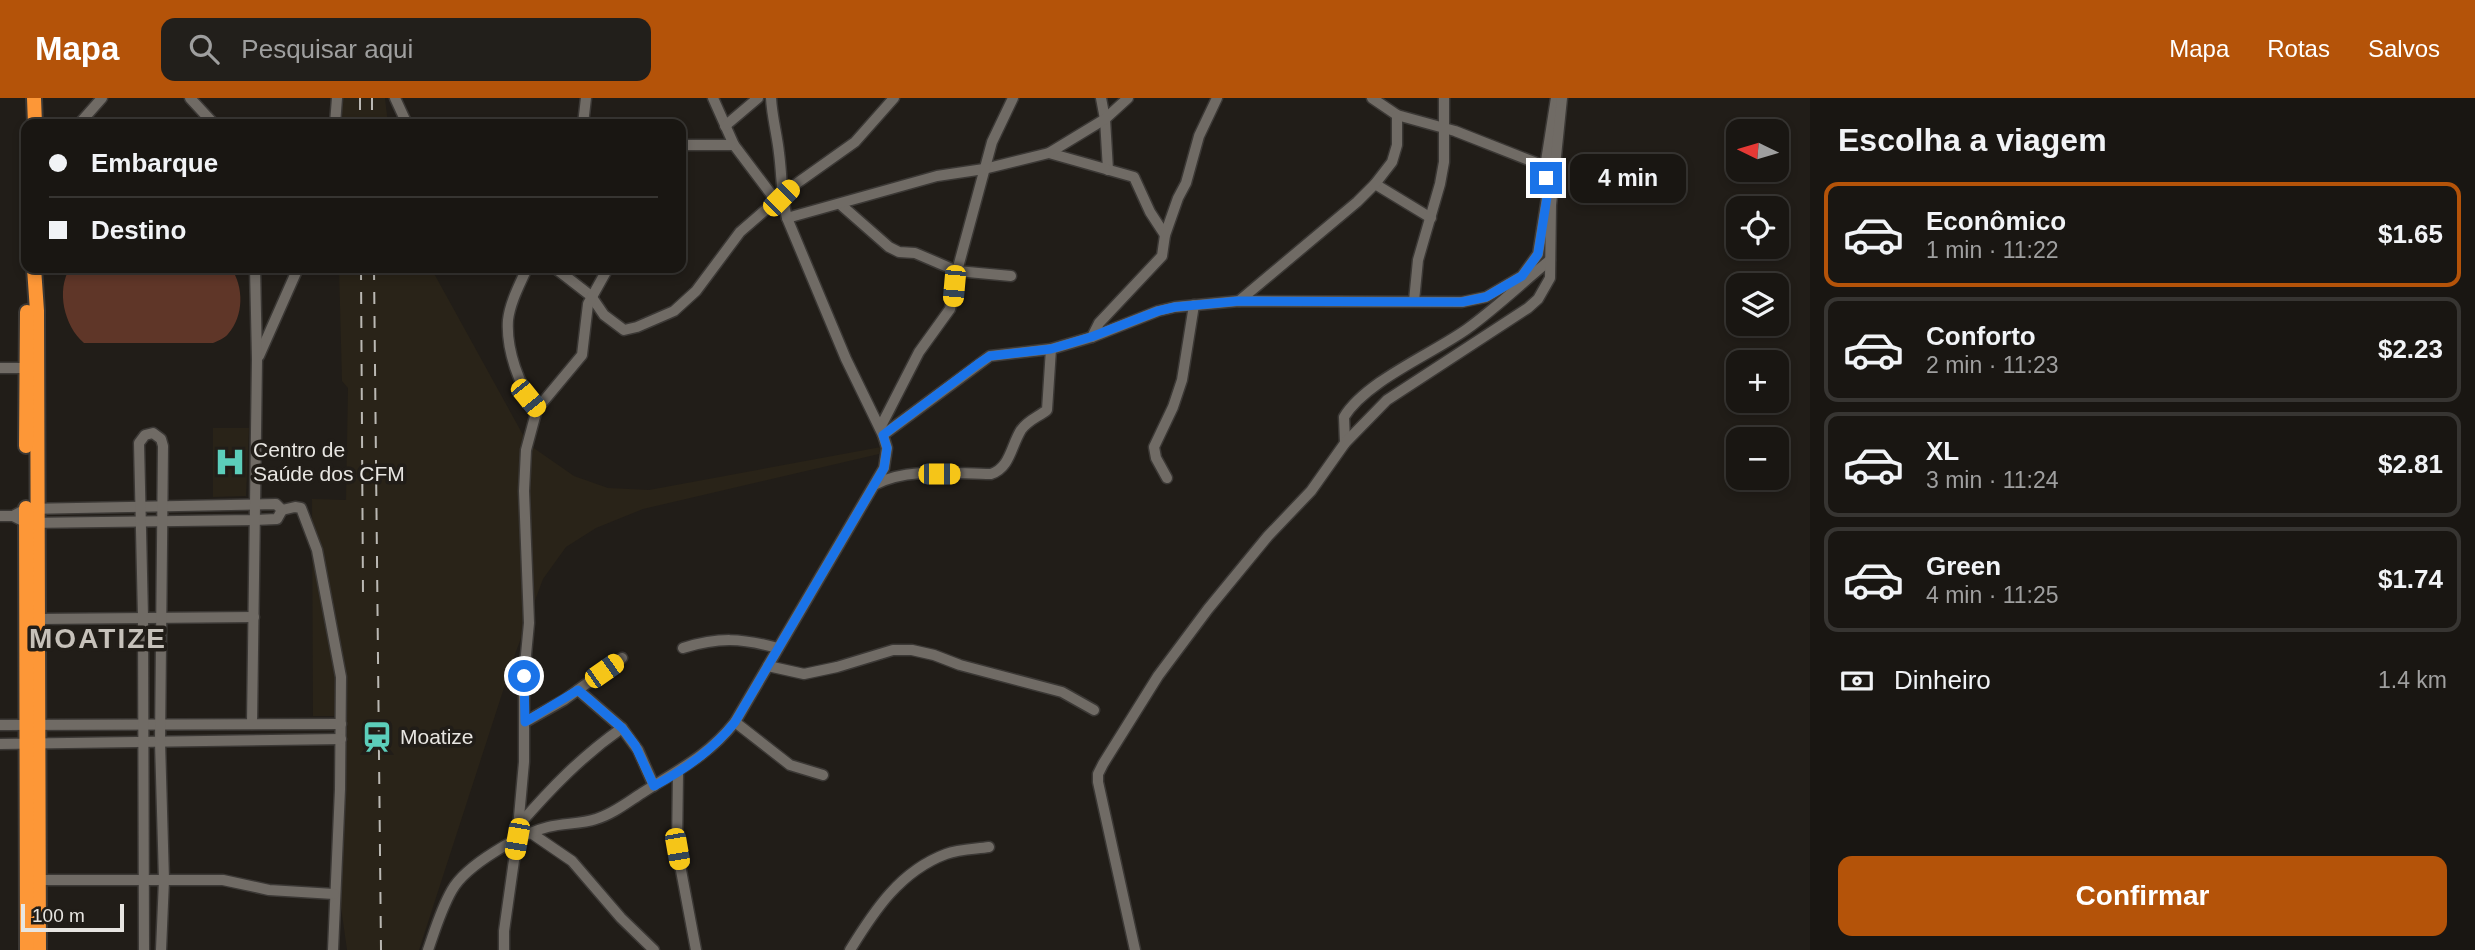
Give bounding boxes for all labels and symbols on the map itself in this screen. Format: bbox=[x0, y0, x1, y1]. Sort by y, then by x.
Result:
north arrow bbox=[1726, 119, 1788, 182]
callout: 4 min bbox=[1570, 154, 1686, 202]
route end bbox=[1530, 162, 1562, 194]
car bbox=[759, 176, 804, 220]
car bbox=[942, 264, 967, 308]
car bbox=[507, 375, 550, 421]
place label: Centro de Saúde dos CFM bbox=[253, 438, 405, 485]
hospital icon: Centro de Saúde dos CFM bbox=[213, 445, 247, 479]
car bbox=[919, 464, 961, 485]
district label: MOATIZE bbox=[29, 623, 167, 654]
car bbox=[581, 650, 628, 692]
route start bbox=[508, 660, 540, 692]
station icon: Moatize bbox=[360, 720, 394, 754]
place label: Moatize bbox=[400, 725, 474, 748]
car bbox=[504, 816, 531, 862]
car bbox=[664, 826, 691, 872]
scale bar bbox=[21, 901, 124, 933]

